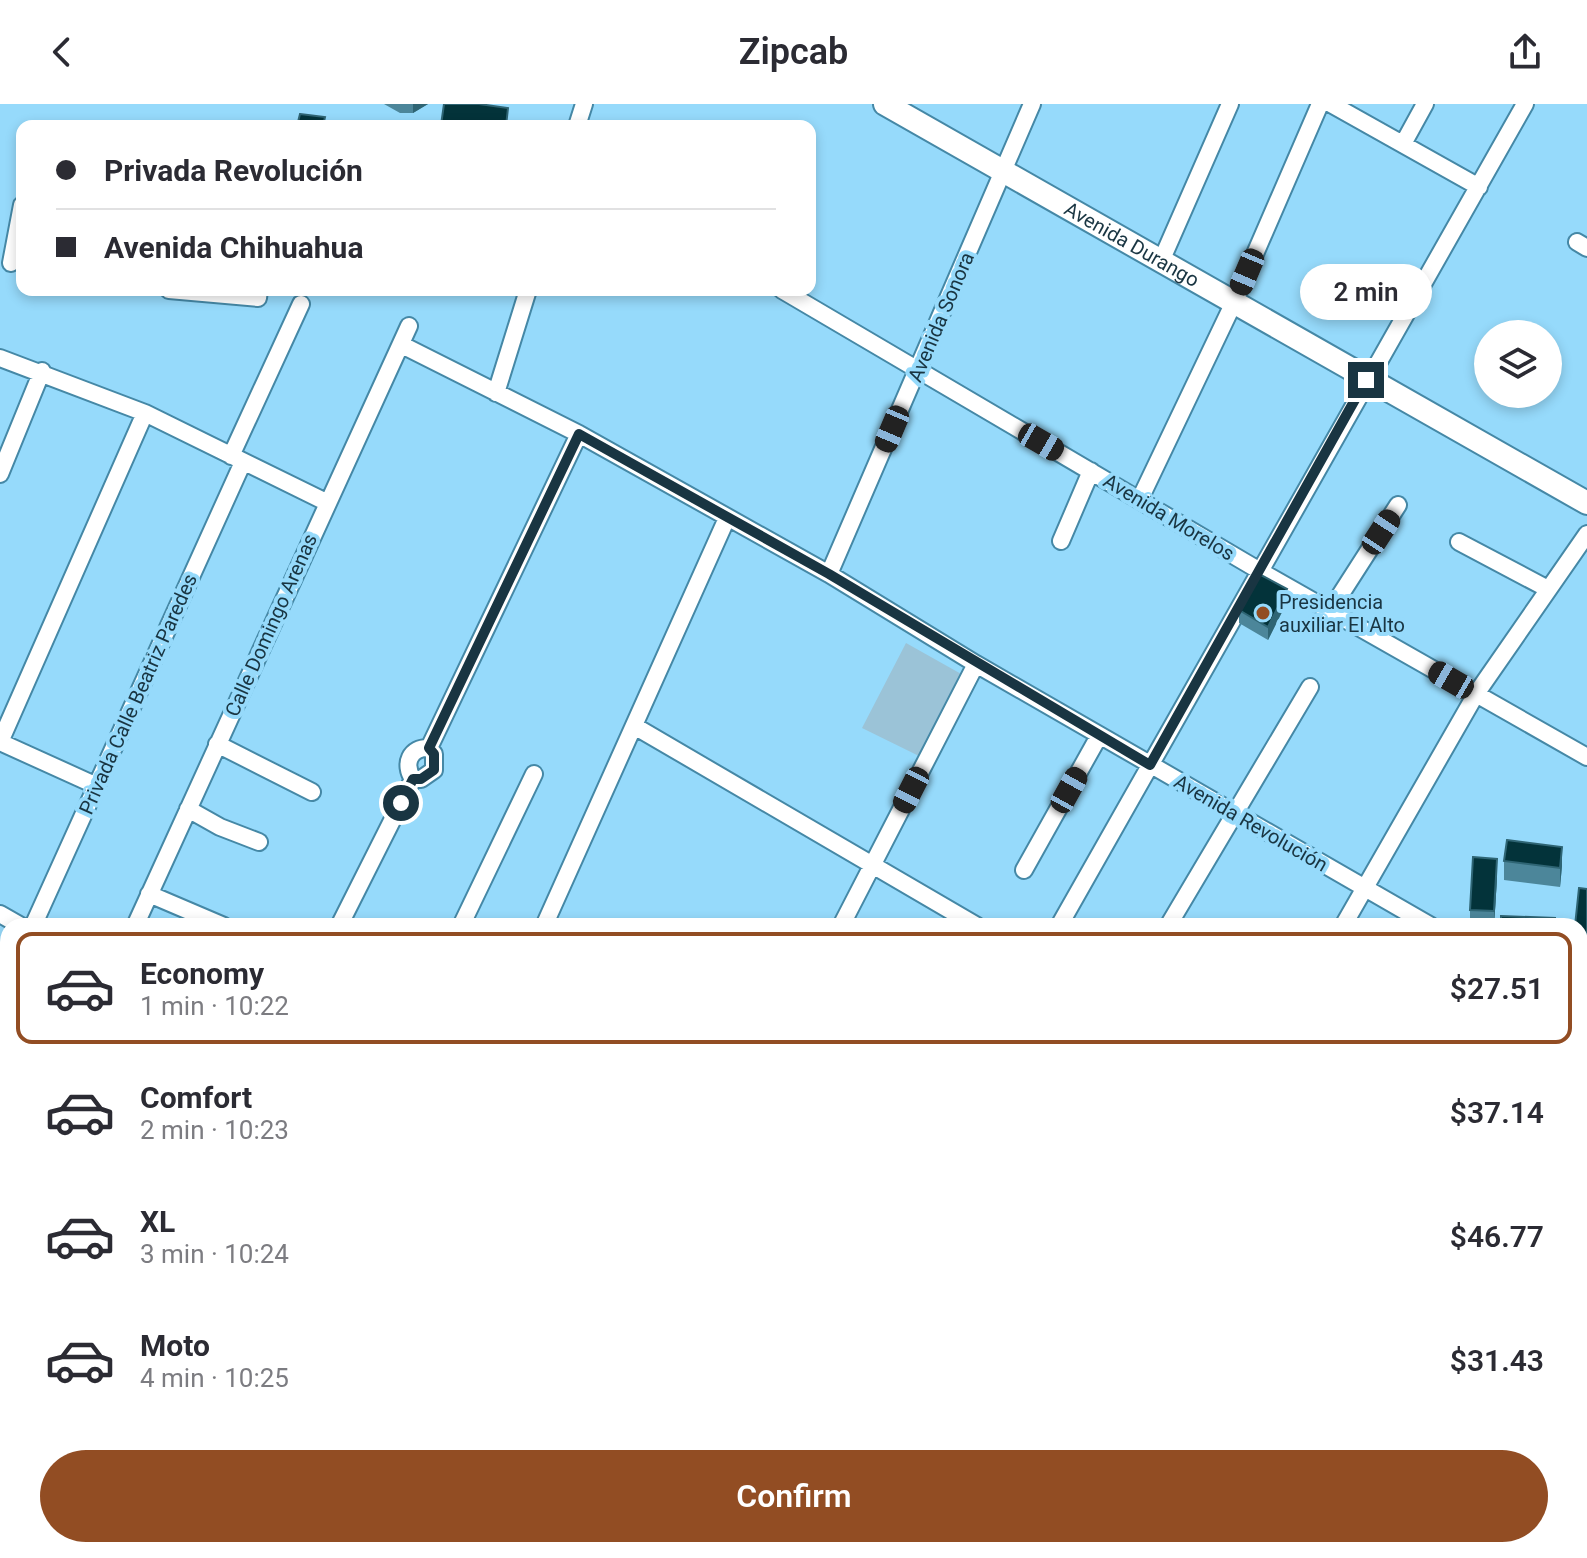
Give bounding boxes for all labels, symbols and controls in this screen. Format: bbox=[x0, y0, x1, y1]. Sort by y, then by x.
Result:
icon: back bbox=[40, 30, 84, 74]
icon: share bbox=[1503, 30, 1547, 74]
text: Zipcab bbox=[739, 31, 848, 73]
text: Privada Revolución bbox=[104, 153, 363, 188]
street label: Avenida Durango bbox=[1060, 197, 1203, 292]
text: Avenida Chihuahua bbox=[104, 230, 363, 265]
car bbox=[1227, 245, 1267, 299]
street label: Avenida Sonora bbox=[903, 248, 979, 386]
callout: 2 min bbox=[1300, 264, 1432, 320]
text: 2 min bbox=[1333, 277, 1399, 307]
map controls bbox=[1474, 320, 1562, 408]
button: layers bbox=[1474, 320, 1562, 408]
route end bbox=[1348, 362, 1384, 398]
car bbox=[872, 402, 912, 456]
car bbox=[1014, 420, 1068, 464]
street label: Avenida Morelos bbox=[1099, 468, 1239, 566]
car bbox=[1358, 505, 1404, 559]
street label: Calle Domingo Arenas bbox=[220, 530, 322, 720]
street label: Privada Calle Beatriz Paredes bbox=[74, 570, 202, 818]
place label: Presidencia auxiliar El Alto bbox=[1279, 590, 1405, 637]
marker: Presidencia auxiliar El Alto bbox=[1254, 604, 1272, 622]
car bbox=[1424, 658, 1478, 702]
car bbox=[889, 763, 933, 817]
car bbox=[1047, 763, 1091, 817]
street label: Avenida Revolución bbox=[1170, 769, 1332, 877]
route start bbox=[383, 785, 419, 821]
icon: car bbox=[44, 952, 116, 1024]
text: Economy bbox=[140, 956, 264, 991]
text: $27.51 bbox=[1450, 971, 1544, 1006]
text: 1 min · 10:22 bbox=[140, 991, 289, 1021]
icon: car bbox=[44, 1076, 116, 1148]
text: Comfort bbox=[140, 1080, 252, 1115]
text: $37.14 bbox=[1450, 1095, 1544, 1130]
text: 2 min · 10:23 bbox=[140, 1115, 289, 1145]
icon: car bbox=[44, 1200, 116, 1272]
text: XL bbox=[140, 1204, 175, 1239]
text: $46.77 bbox=[1450, 1219, 1544, 1254]
text: 3 min · 10:24 bbox=[140, 1239, 289, 1269]
icon: car bbox=[44, 1324, 116, 1396]
text: Moto bbox=[140, 1328, 210, 1363]
text: $31.43 bbox=[1450, 1343, 1544, 1378]
text: 4 min · 10:25 bbox=[140, 1363, 289, 1393]
button: Confirm bbox=[40, 1450, 1548, 1542]

